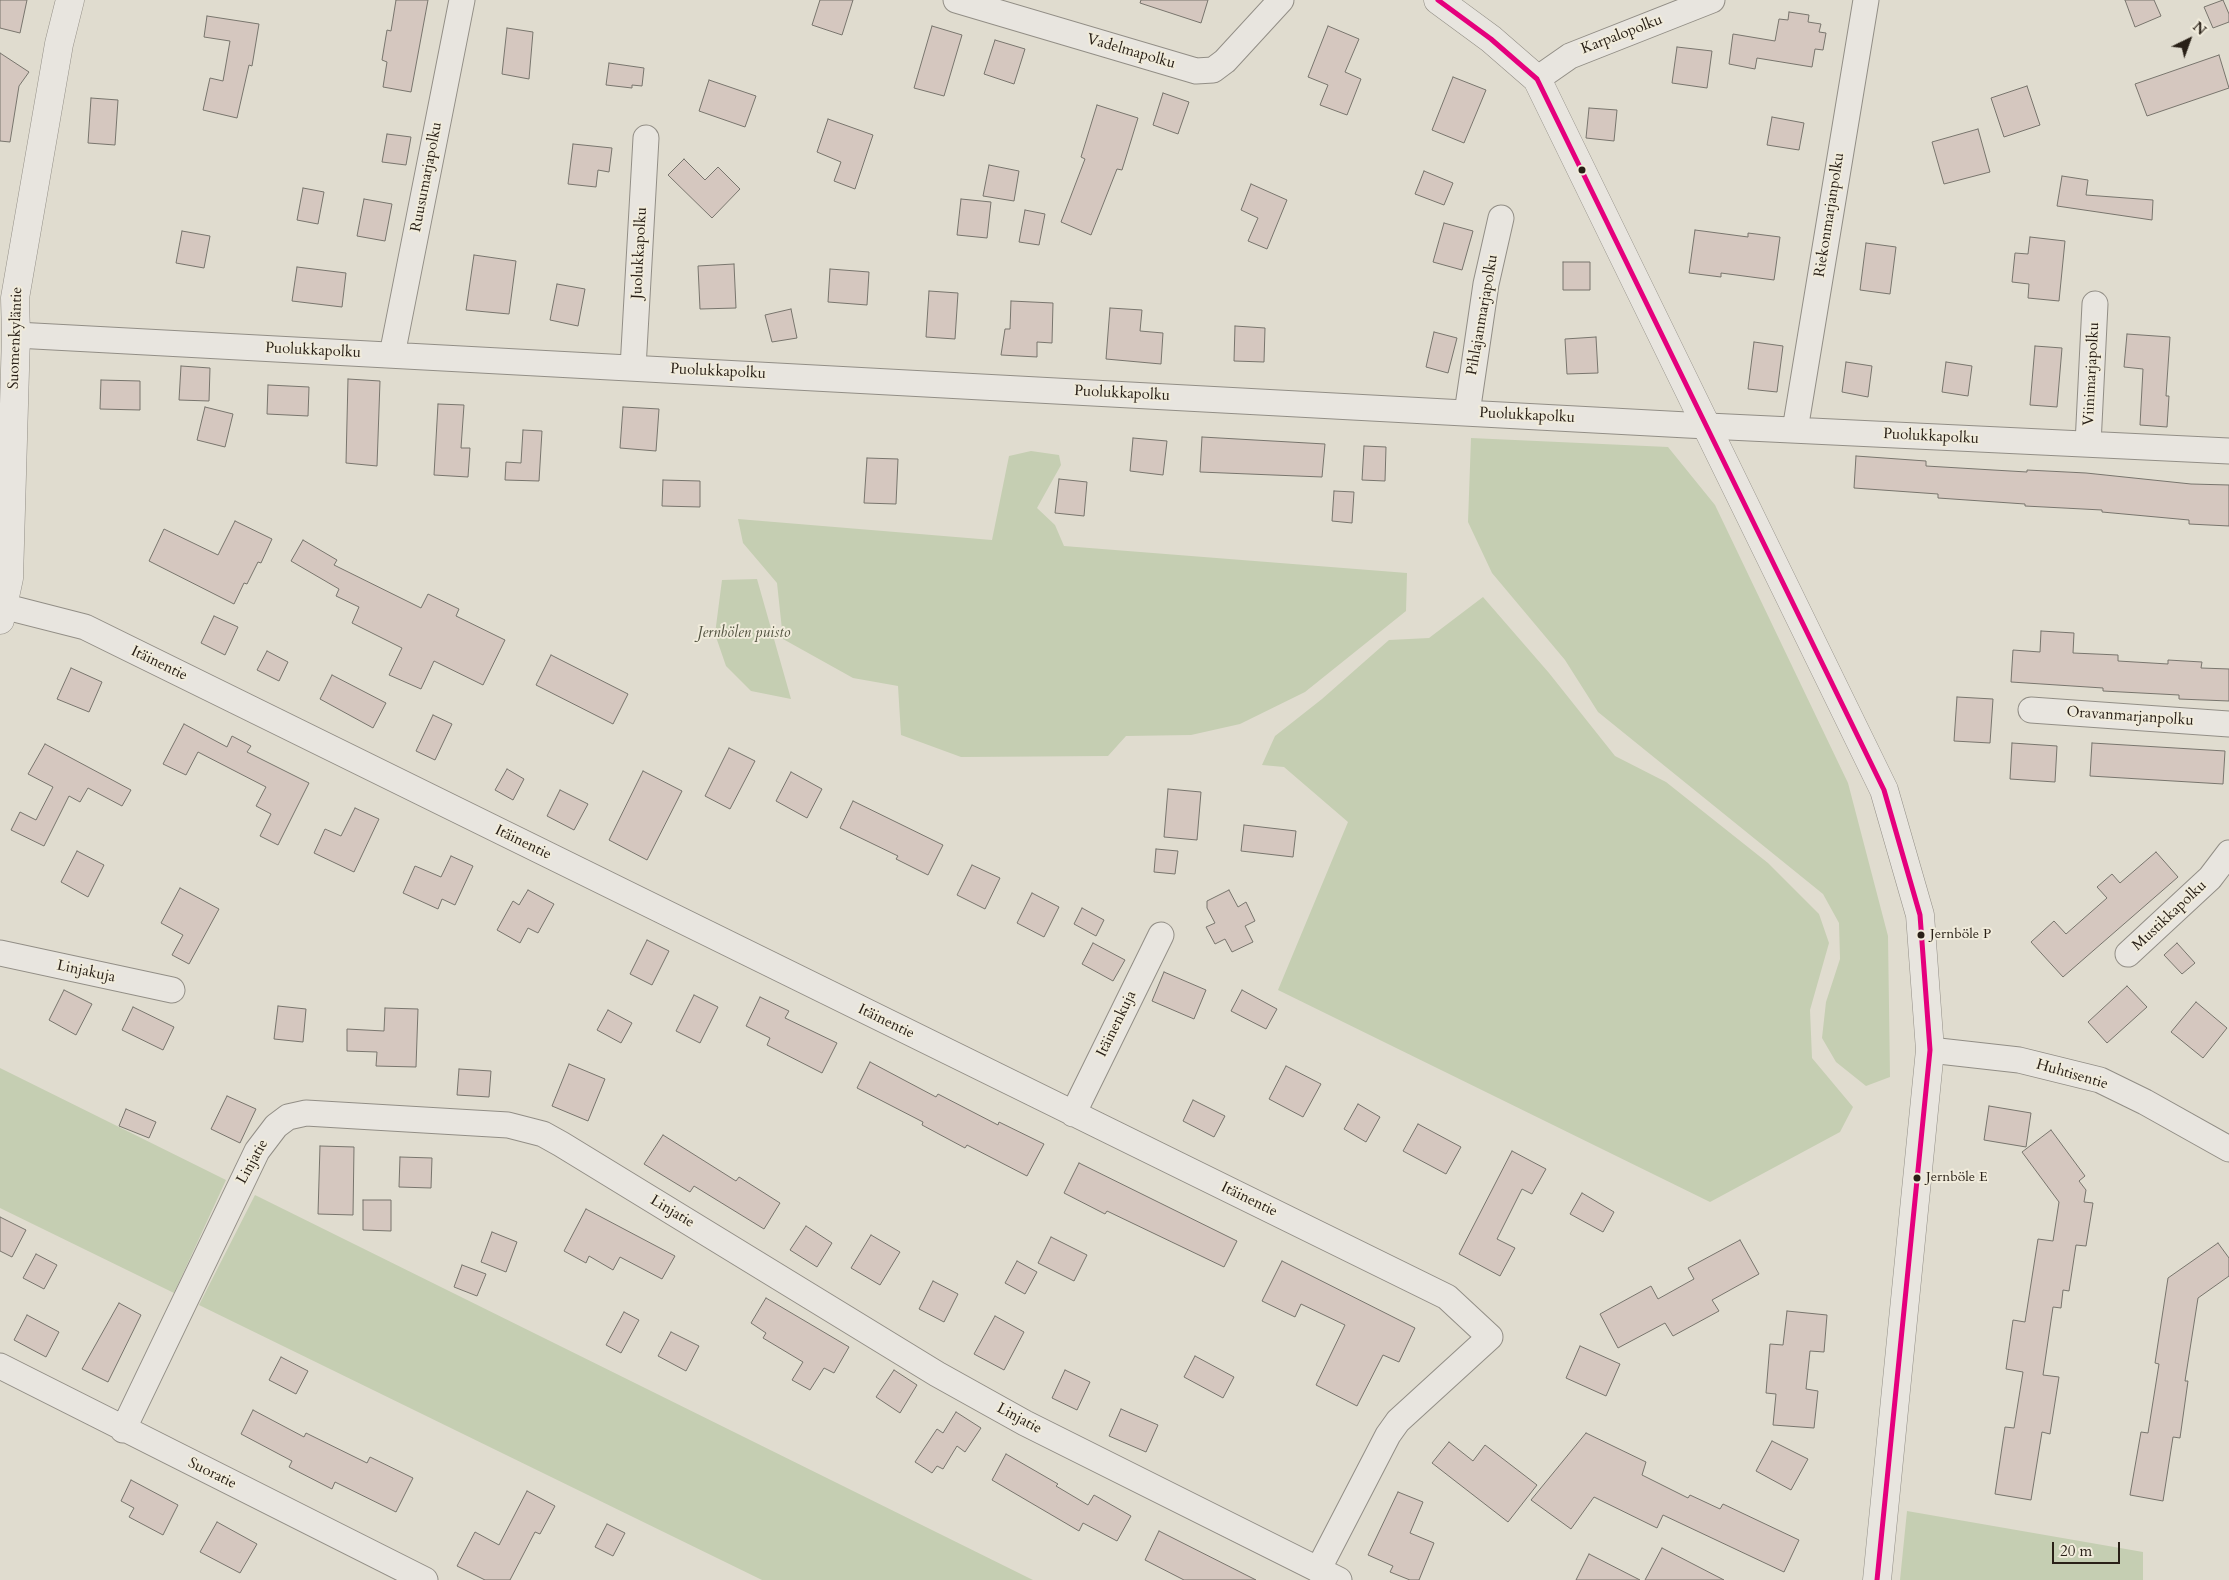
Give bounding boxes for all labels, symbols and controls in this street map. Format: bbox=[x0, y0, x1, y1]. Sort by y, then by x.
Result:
street label: Karpalopolku bbox=[1579, 11, 1665, 59]
north arrow bbox=[2164, 15, 2214, 65]
text: N bbox=[2188, 17, 2210, 40]
street label: Vadelmapolku bbox=[1085, 31, 1177, 73]
street label: Ruusumarjapolku bbox=[408, 120, 446, 234]
street label: Riekonmarjanpolku bbox=[1811, 151, 1849, 279]
unlabelled marker bbox=[1577, 165, 1587, 175]
street label: Juolukkapolku bbox=[629, 207, 651, 299]
street label: Pihlajanmarjapolku bbox=[1464, 253, 1502, 377]
street label: Suomenkyläntie bbox=[5, 286, 27, 390]
street label: Viinimarjapolku bbox=[2080, 322, 2104, 426]
street label: Puolukkapolku bbox=[265, 340, 361, 362]
street label: Puolukkapolku bbox=[670, 361, 766, 383]
street label: Puolukkapolku bbox=[1074, 383, 1170, 405]
street label: Puolukkapolku bbox=[1479, 405, 1575, 427]
street label: Puolukkapolku bbox=[1883, 426, 1979, 448]
park label: Jernbölen puisto bbox=[697, 625, 791, 643]
street label: Itäinentie bbox=[128, 643, 190, 685]
street label: Oravanmarjanpolku bbox=[2066, 704, 2194, 730]
street label: Itäinentie bbox=[492, 822, 554, 864]
street label: Mustikkapolku bbox=[2129, 877, 2211, 955]
place label: Jernböle P bbox=[1930, 927, 1991, 943]
marker: Jernböle P bbox=[1916, 930, 1926, 940]
street label: Linjakuja bbox=[55, 957, 117, 987]
street label: Itäinenkuja bbox=[1093, 988, 1141, 1060]
street label: Itäinentie bbox=[855, 1001, 917, 1043]
street label: Huhtisentie bbox=[2034, 1056, 2110, 1094]
street label: Linjatie bbox=[233, 1137, 273, 1187]
place label: Jernböle E bbox=[1926, 1170, 1988, 1186]
marker: Jernböle E bbox=[1912, 1173, 1922, 1183]
street label: Itäinentie bbox=[1218, 1179, 1280, 1221]
street label: Linjatie bbox=[647, 1192, 697, 1232]
street label: Linjatie bbox=[993, 1400, 1045, 1438]
street label: Suoratie bbox=[185, 1455, 239, 1493]
scale bar bbox=[2054, 1532, 2122, 1564]
text: 20 m bbox=[2060, 1541, 2092, 1561]

